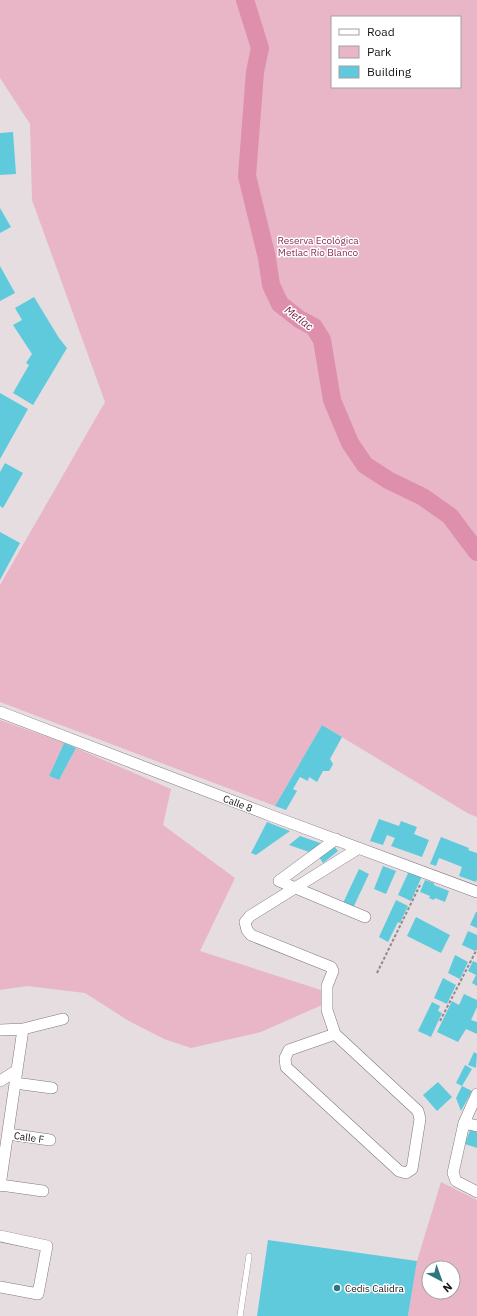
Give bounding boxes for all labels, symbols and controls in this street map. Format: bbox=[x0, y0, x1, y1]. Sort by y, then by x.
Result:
legend bbox=[331, 16, 461, 88]
text: Road bbox=[367, 24, 395, 39]
text: Park bbox=[367, 44, 392, 59]
text: Building bbox=[367, 64, 412, 79]
park label: Reserva Ecológica Metlac Río Blanco bbox=[277, 234, 359, 259]
water label: Metlac bbox=[282, 303, 317, 334]
street label: Calle 8 bbox=[221, 792, 255, 815]
street label: Calle F bbox=[13, 1129, 45, 1146]
north arrow bbox=[421, 1260, 461, 1300]
text: N bbox=[440, 1280, 455, 1295]
place label: Cedis Calidra bbox=[345, 1282, 404, 1295]
marker: Cedis Calidra bbox=[332, 1283, 342, 1293]

